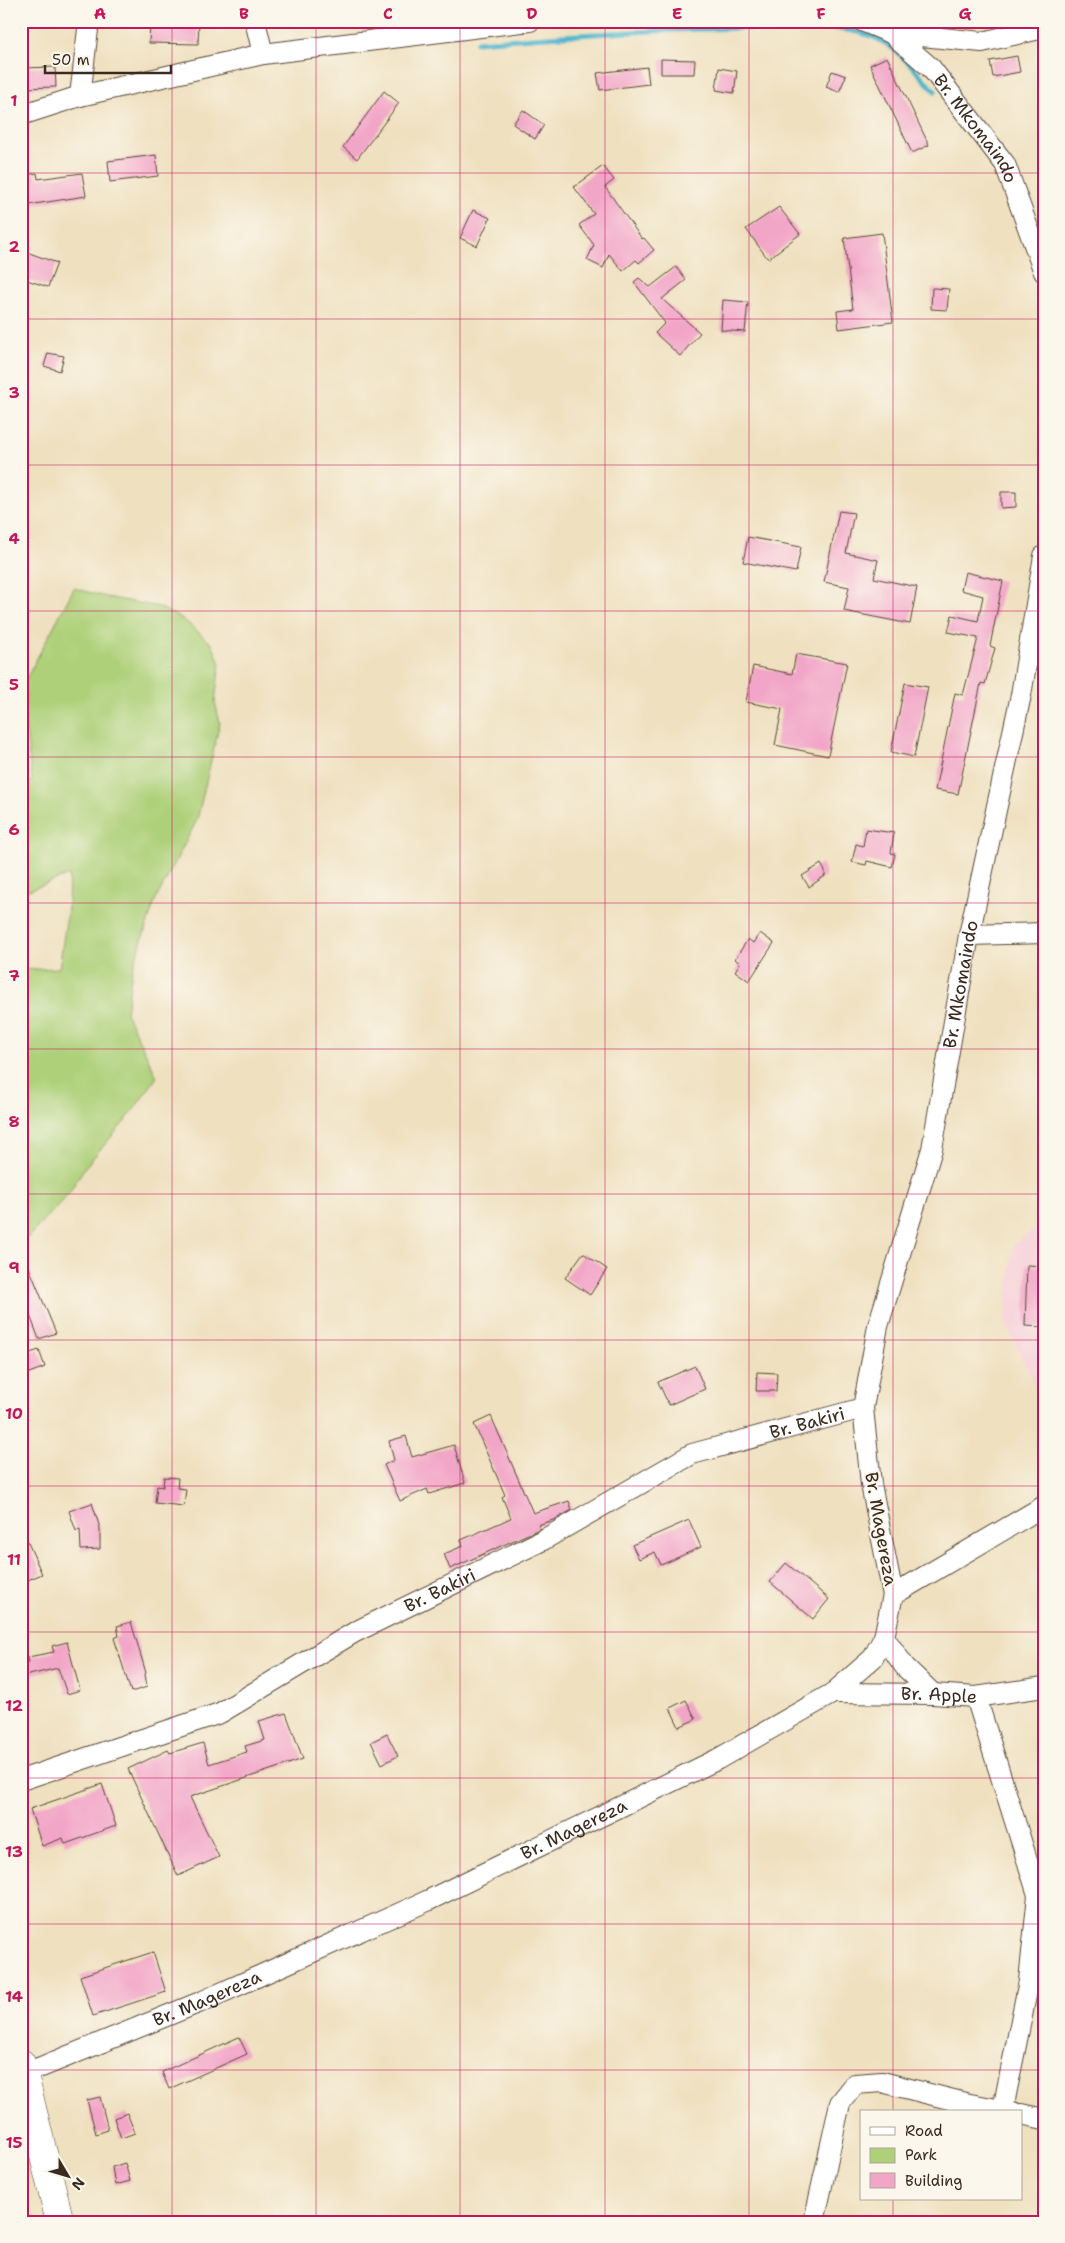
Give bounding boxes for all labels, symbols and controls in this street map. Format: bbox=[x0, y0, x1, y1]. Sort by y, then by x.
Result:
text: A bbox=[94, 3, 106, 24]
text: B bbox=[239, 3, 249, 24]
text: C bbox=[383, 3, 393, 24]
text: D bbox=[526, 3, 538, 24]
text: E bbox=[672, 3, 682, 24]
text: F bbox=[816, 3, 826, 24]
text: G bbox=[959, 3, 972, 24]
scale bar bbox=[45, 42, 171, 74]
text: 50 m bbox=[52, 50, 90, 70]
street label: Br. Mkomaindo bbox=[928, 69, 1023, 186]
text: 1 bbox=[10, 90, 18, 111]
text: 2 bbox=[8, 236, 20, 257]
text: 3 bbox=[8, 382, 20, 403]
text: 4 bbox=[8, 528, 20, 549]
text: 5 bbox=[9, 674, 19, 695]
text: 6 bbox=[8, 819, 20, 840]
street label: Br. Mkomaindo bbox=[938, 918, 984, 1050]
text: 7 bbox=[8, 965, 20, 986]
text: 8 bbox=[8, 1111, 20, 1132]
text: 9 bbox=[8, 1257, 20, 1278]
street label: Br. Bakiri bbox=[767, 1401, 847, 1445]
text: 10 bbox=[5, 1403, 23, 1424]
street label: Br. Magereza bbox=[859, 1470, 903, 1588]
text: 11 bbox=[7, 1549, 21, 1570]
street label: Br. Bakiri bbox=[400, 1563, 480, 1618]
street label: Br. Apple bbox=[901, 1682, 978, 1709]
text: 12 bbox=[5, 1695, 23, 1716]
street label: Br. Magereza bbox=[517, 1793, 631, 1865]
text: 13 bbox=[5, 1841, 23, 1862]
street label: Br. Magereza bbox=[149, 1965, 265, 2032]
text: 14 bbox=[5, 1986, 23, 2007]
legend bbox=[860, 2110, 1022, 2200]
text: Road bbox=[905, 2121, 943, 2141]
text: 15 bbox=[5, 2132, 23, 2153]
text: Park bbox=[905, 2145, 937, 2165]
north arrow bbox=[42, 2150, 92, 2200]
text: Building bbox=[905, 2171, 962, 2191]
text: N bbox=[68, 2174, 89, 2194]

